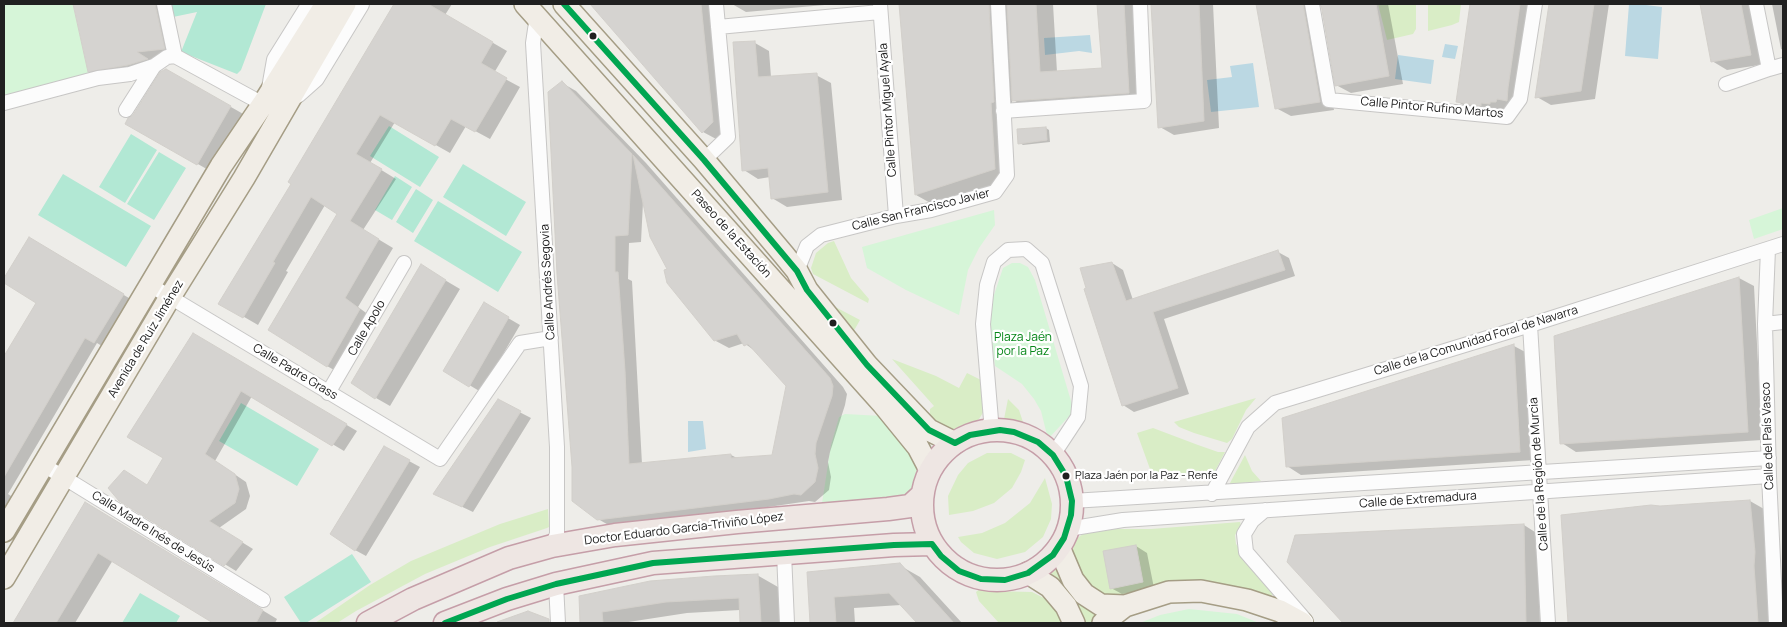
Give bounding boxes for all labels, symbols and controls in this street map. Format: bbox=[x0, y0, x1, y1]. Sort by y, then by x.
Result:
unlabelled marker bbox=[588, 31, 598, 41]
street label: Calle Pintor Miguel Ayala bbox=[876, 42, 900, 178]
street label: Calle Pintor Rufino Martos bbox=[1360, 95, 1504, 121]
street label: Calle San Francisco Javier bbox=[851, 186, 991, 234]
street label: Paseo de la Estación bbox=[688, 187, 774, 281]
street label: Calle Andrés Segovia bbox=[538, 224, 558, 340]
street label: Avenida de Ruiz Jiménez bbox=[105, 278, 187, 400]
street label: Calle Apolo bbox=[345, 298, 389, 358]
street label: Calle de la Comunidad Foral de Navarra bbox=[1372, 303, 1580, 379]
unlabelled marker bbox=[828, 318, 838, 328]
park label: Plaza Jaén por la Paz bbox=[994, 331, 1052, 359]
street label: Calle Padre Grass bbox=[250, 341, 340, 403]
street label: Calle del País Vasco bbox=[1759, 382, 1777, 490]
street label: Calle de la Región de Murcia bbox=[1526, 397, 1552, 551]
place label: Plaza Jaén por la Paz - Renfe bbox=[1075, 469, 1218, 483]
marker: Plaza Jaén por la Paz - Renfe bbox=[1061, 471, 1071, 481]
street label: Calle Madre Inés de Jesús bbox=[89, 488, 217, 576]
street label: Calle de Extremadura bbox=[1359, 489, 1477, 511]
street label: Doctor Eduardo García-Triviño López bbox=[583, 510, 785, 548]

